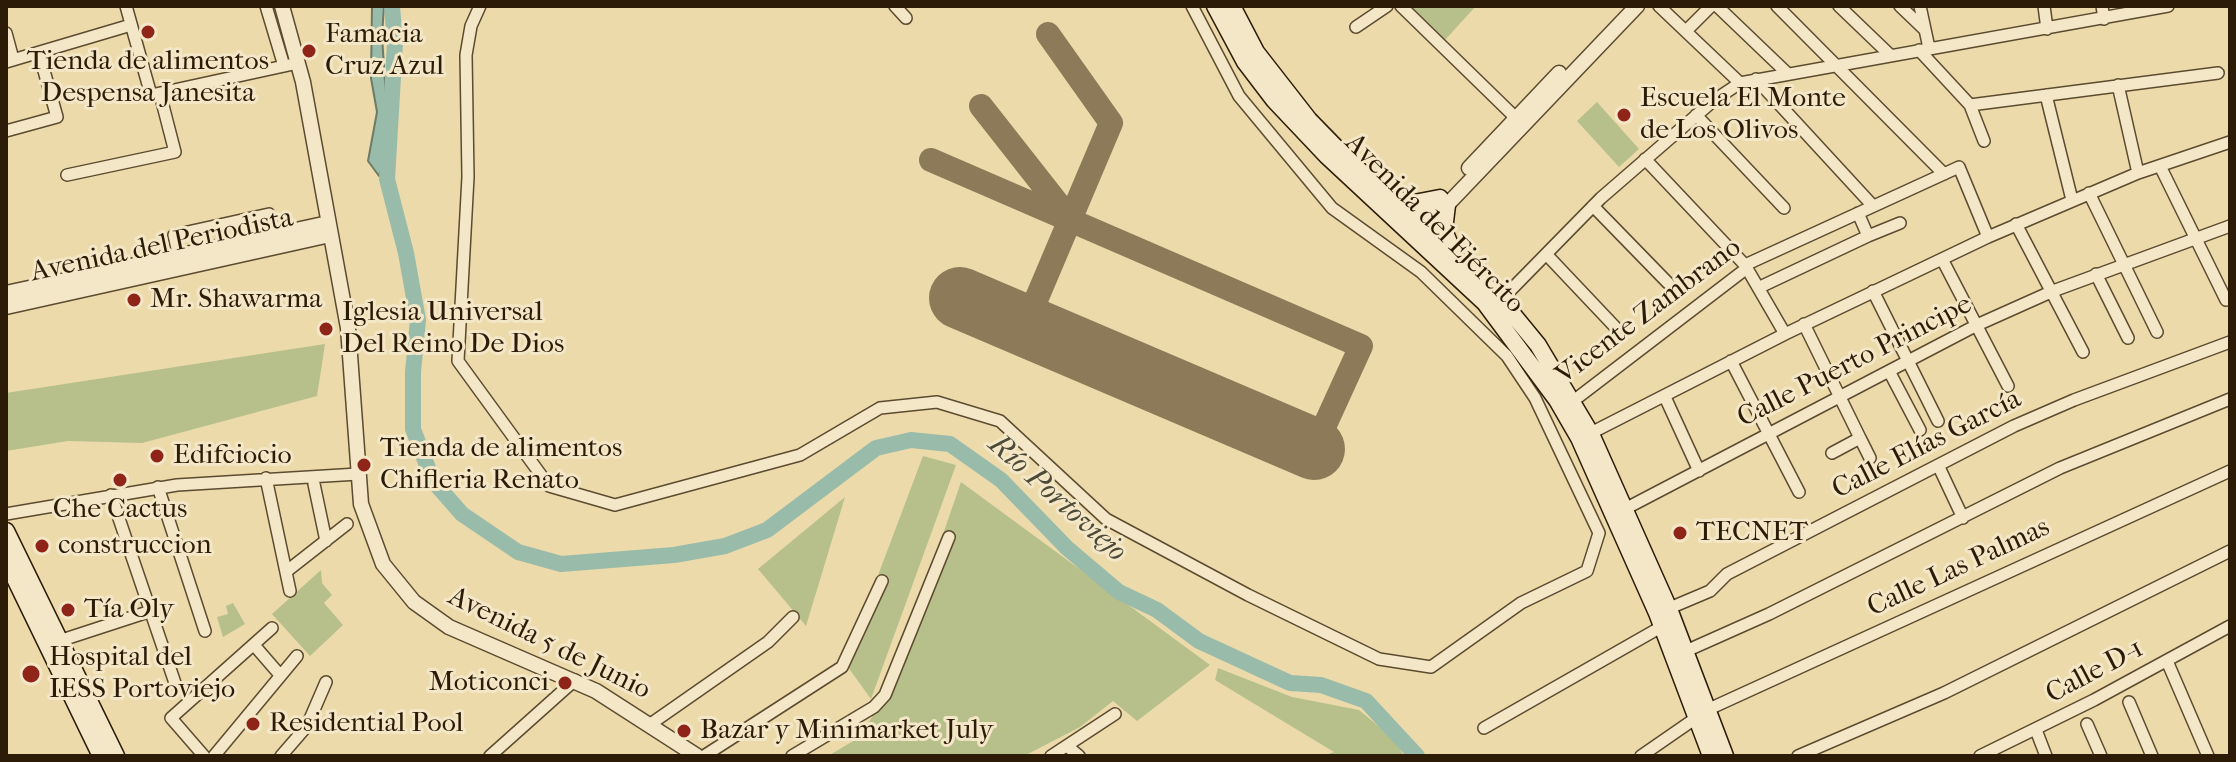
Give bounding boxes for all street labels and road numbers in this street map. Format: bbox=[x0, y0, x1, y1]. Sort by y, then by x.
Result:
street label: Avenida del Ejército bbox=[1337, 127, 1531, 321]
street label: Avenida del Periodista bbox=[28, 202, 296, 290]
street label: Vicente Zambrano bbox=[1550, 231, 1748, 393]
street label: Calle Puerto Principe bbox=[1732, 288, 1978, 436]
street label: Calle Elías García bbox=[1827, 383, 2027, 507]
street label: Calle Las Palmas bbox=[1863, 511, 2055, 625]
street label: Avenida 5 de Junio bbox=[442, 580, 656, 708]
street label: Calle D-1 bbox=[2041, 632, 2149, 712]

